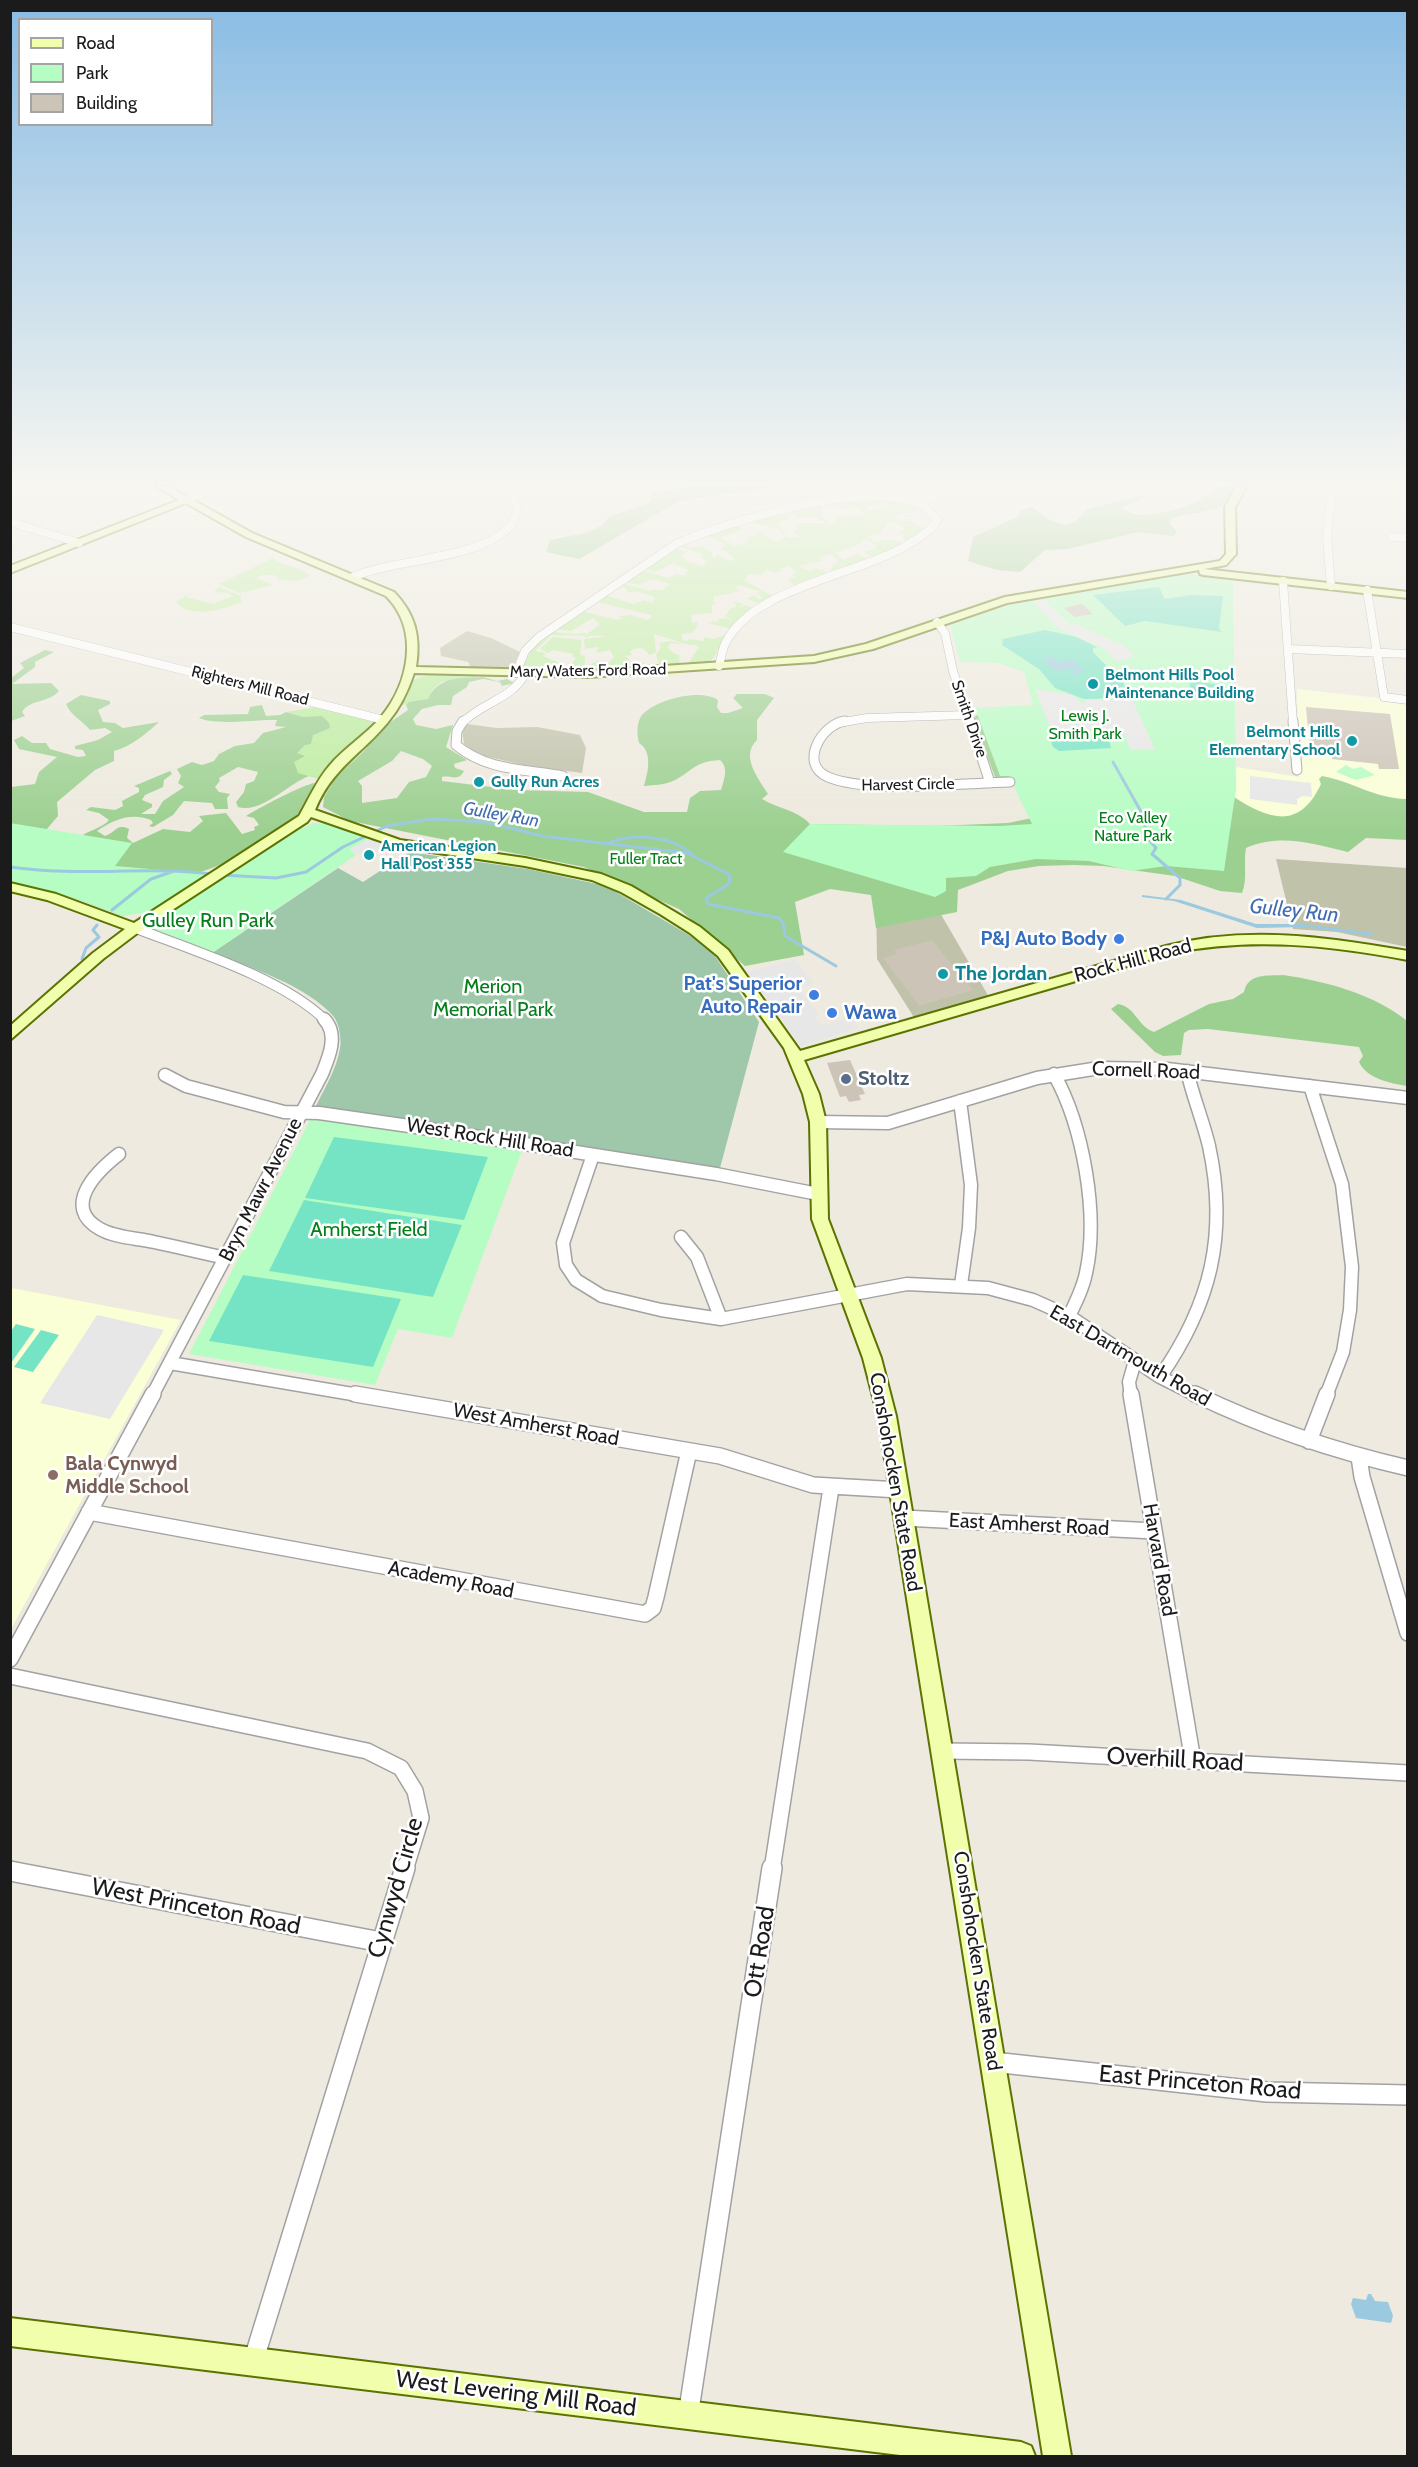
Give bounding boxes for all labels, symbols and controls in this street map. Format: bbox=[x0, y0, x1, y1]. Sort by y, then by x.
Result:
legend bbox=[18, 18, 213, 126]
text: Road bbox=[76, 32, 115, 54]
text: Park bbox=[76, 62, 108, 84]
text: Building bbox=[76, 92, 137, 114]
street label: Mary Waters Ford Road bbox=[510, 660, 666, 682]
street label: Righters Mill Road bbox=[189, 662, 311, 710]
place label: Belmont Hills Pool Maintenance Building bbox=[1105, 665, 1254, 703]
marker: Belmont Hills Pool Maintenance Building bbox=[1086, 677, 1100, 691]
street label: Smith Drive bbox=[947, 678, 991, 760]
park label: Lewis J. Smith Park bbox=[1048, 706, 1122, 744]
place label: Belmont Hills Elementary School bbox=[1209, 722, 1340, 760]
marker: Belmont Hills Elementary School bbox=[1345, 734, 1359, 748]
place label: Gully Run Acres bbox=[491, 772, 599, 792]
marker: Gully Run Acres bbox=[472, 775, 486, 789]
street label: Harvest Circle bbox=[861, 775, 955, 795]
water label: Gulley Run bbox=[461, 798, 541, 832]
park label: Eco Valley Nature Park bbox=[1094, 808, 1172, 846]
place label: American Legion Hall Post 355 bbox=[381, 836, 496, 874]
marker: American Legion Hall Post 355 bbox=[362, 848, 376, 862]
park label: Fuller Tract bbox=[610, 849, 682, 869]
water label: Gulley Run bbox=[1248, 894, 1340, 928]
park label: Gulley Run Park bbox=[142, 909, 274, 933]
place label: P&J Auto Body bbox=[980, 927, 1107, 951]
marker: P&J Auto Body bbox=[1112, 932, 1126, 946]
street label: Rock Hill Road bbox=[1072, 934, 1194, 988]
place label: The Jordan bbox=[955, 962, 1047, 986]
marker: The Jordan bbox=[936, 967, 950, 981]
place label: Pat's Superior Auto Repair bbox=[684, 972, 802, 1019]
park label: Merion Memorial Park bbox=[433, 975, 553, 1022]
marker: Pat's Superior Auto Repair bbox=[807, 988, 821, 1002]
place label: Wawa bbox=[844, 1001, 897, 1025]
marker: Wawa bbox=[825, 1006, 839, 1020]
street label: Cornell Road bbox=[1092, 1057, 1200, 1085]
place label: Stoltz bbox=[858, 1067, 909, 1091]
marker: Stoltz bbox=[839, 1072, 853, 1086]
street label: West Rock Hill Road bbox=[405, 1113, 575, 1163]
street label: Bryn Mawr Avenue bbox=[214, 1114, 308, 1266]
park label: Amherst Field bbox=[310, 1218, 428, 1242]
street label: East Dartmouth Road bbox=[1045, 1300, 1215, 1412]
street label: Conshohocken State Road bbox=[864, 1371, 926, 1593]
street label: West Amherst Road bbox=[451, 1399, 621, 1451]
place label: Bala Cynwyd Middle School bbox=[65, 1452, 189, 1499]
marker: Bala Cynwyd Middle School bbox=[46, 1468, 60, 1482]
street label: Harvard Road bbox=[1137, 1502, 1181, 1618]
street label: East Amherst Road bbox=[948, 1509, 1110, 1541]
street label: Academy Road bbox=[386, 1556, 516, 1604]
street label: Overhill Road bbox=[1106, 1742, 1244, 1778]
street label: Cynwyd Circle bbox=[362, 1815, 430, 1961]
street label: Conshohocken State Road bbox=[948, 1849, 1006, 2073]
street label: West Princeton Road bbox=[89, 1873, 303, 1941]
street label: Ott Road bbox=[739, 1904, 781, 2000]
street label: East Princeton Road bbox=[1098, 2060, 1302, 2106]
street label: West Levering Mill Road bbox=[394, 2365, 638, 2423]

